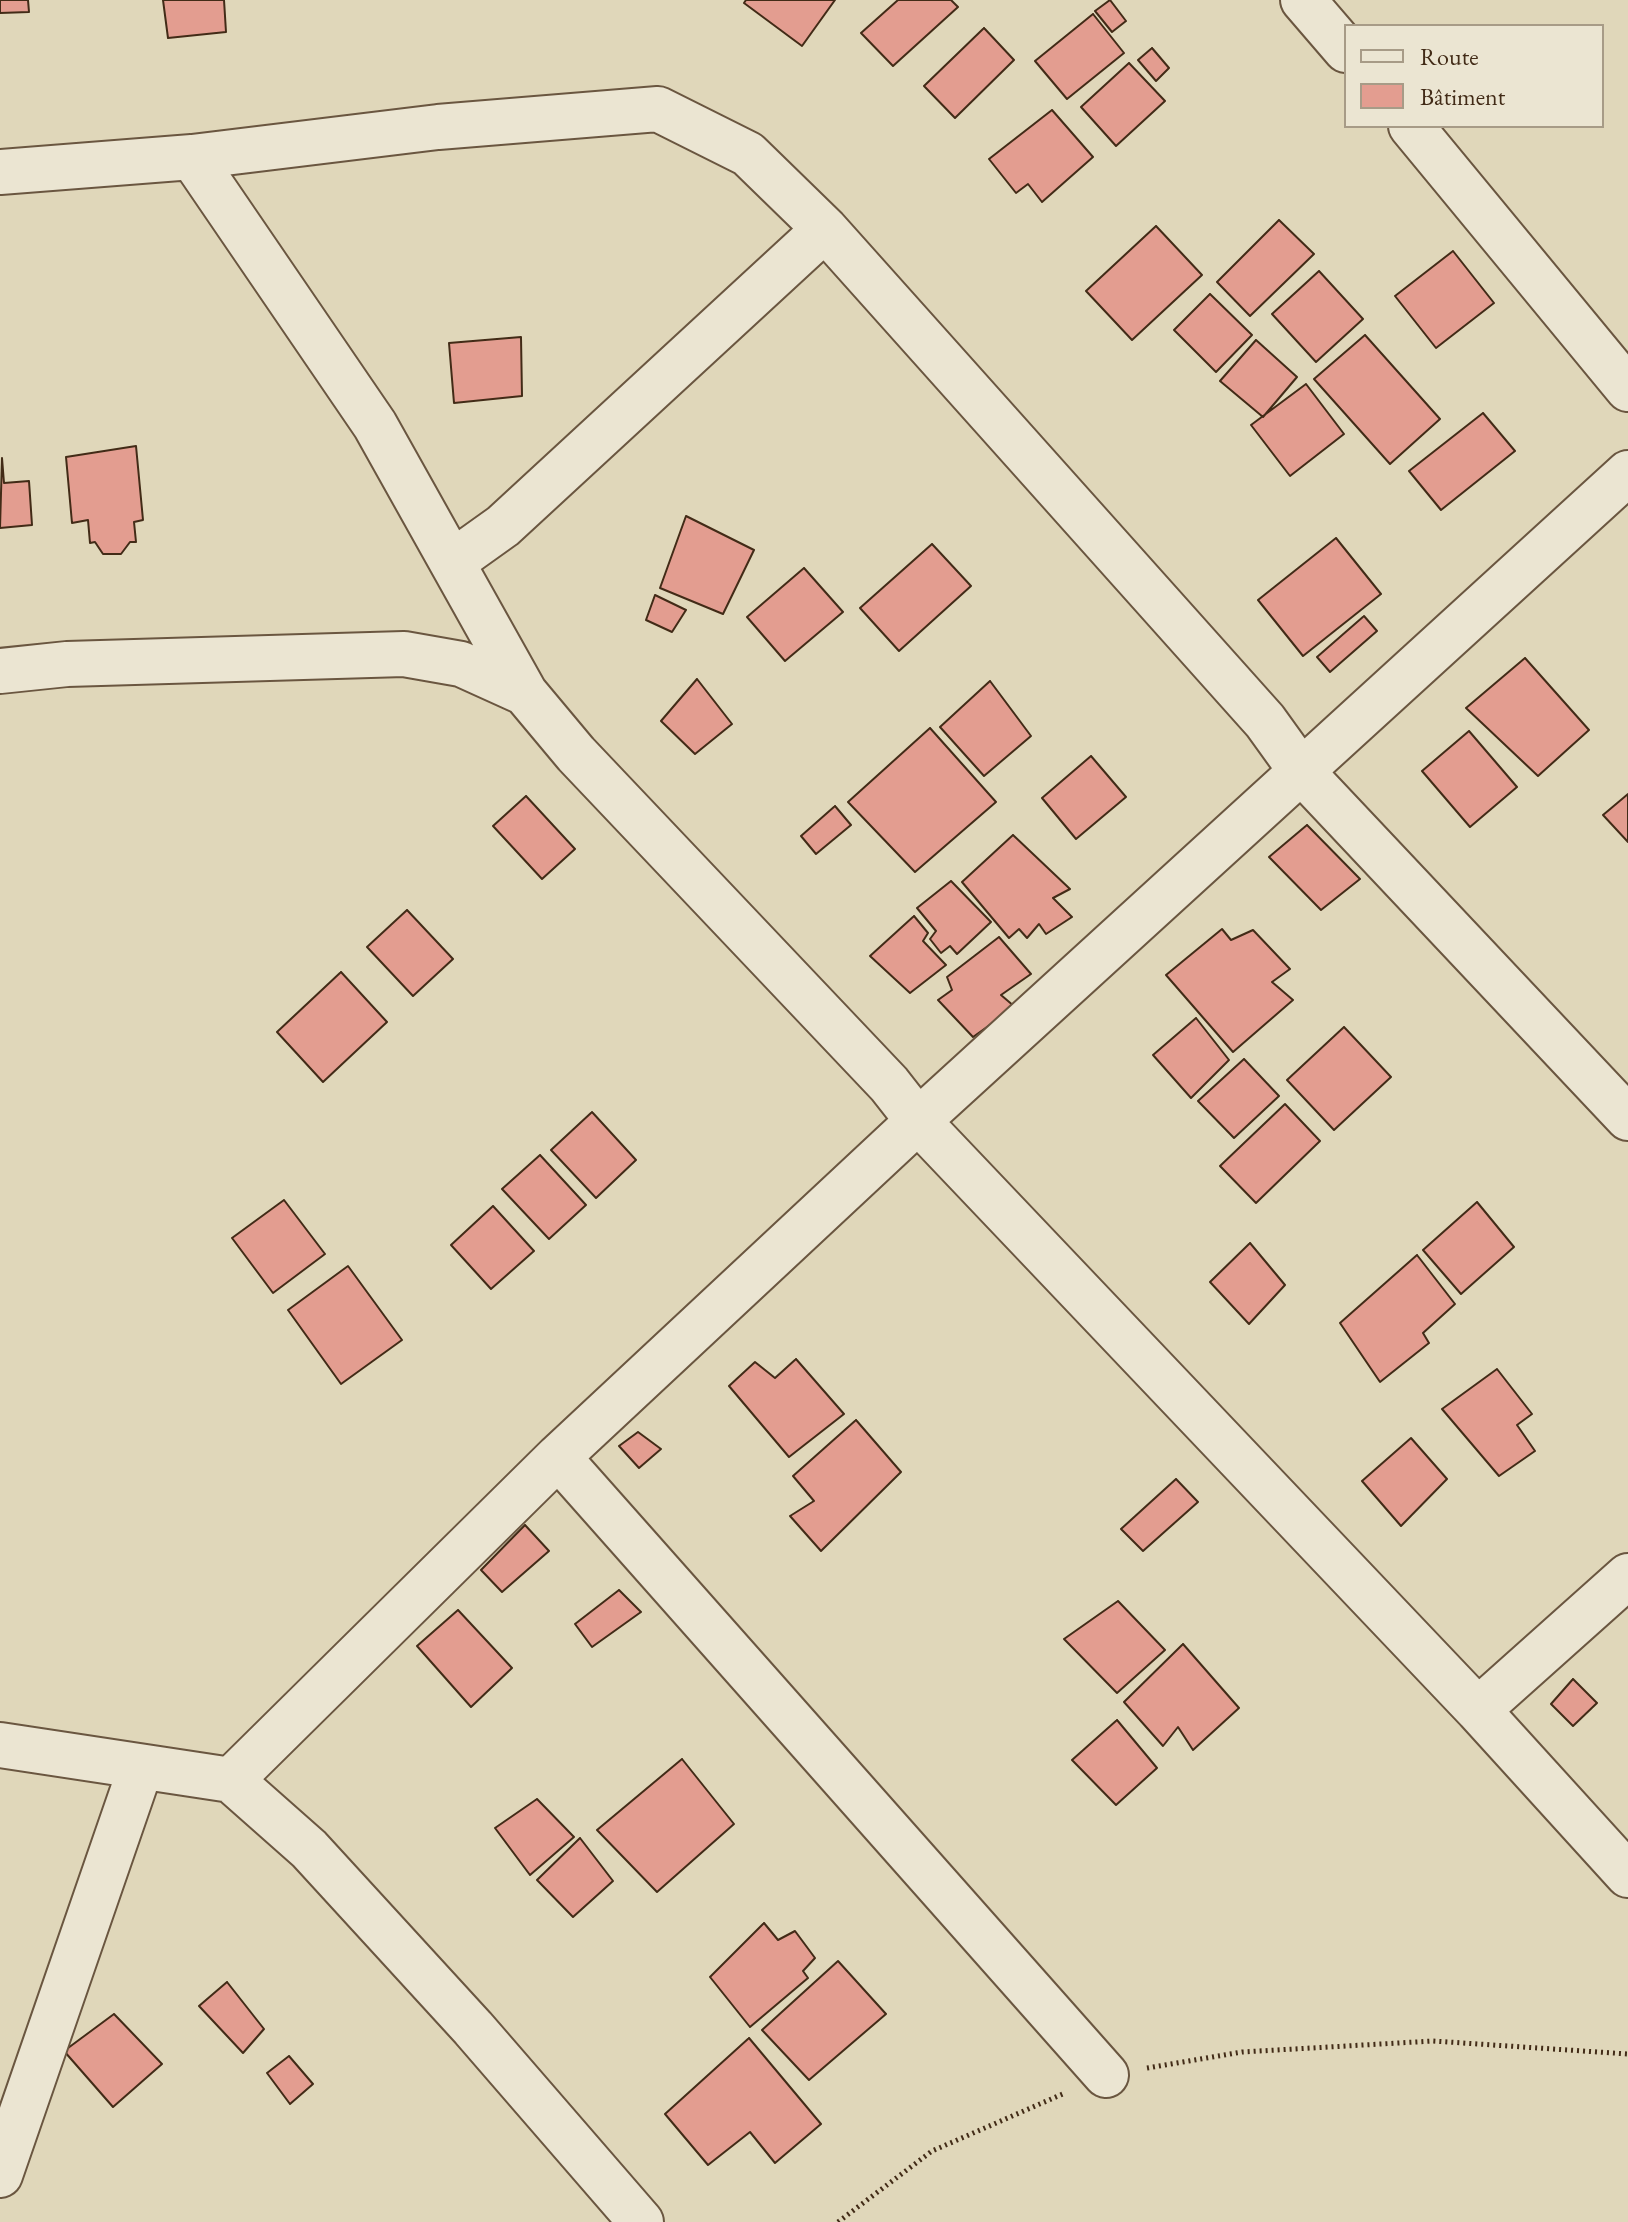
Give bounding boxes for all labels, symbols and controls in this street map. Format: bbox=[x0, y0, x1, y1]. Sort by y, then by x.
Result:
legend bbox=[1344, 24, 1604, 128]
text: Route bbox=[1420, 41, 1479, 72]
text: Bâtiment bbox=[1420, 81, 1505, 112]

